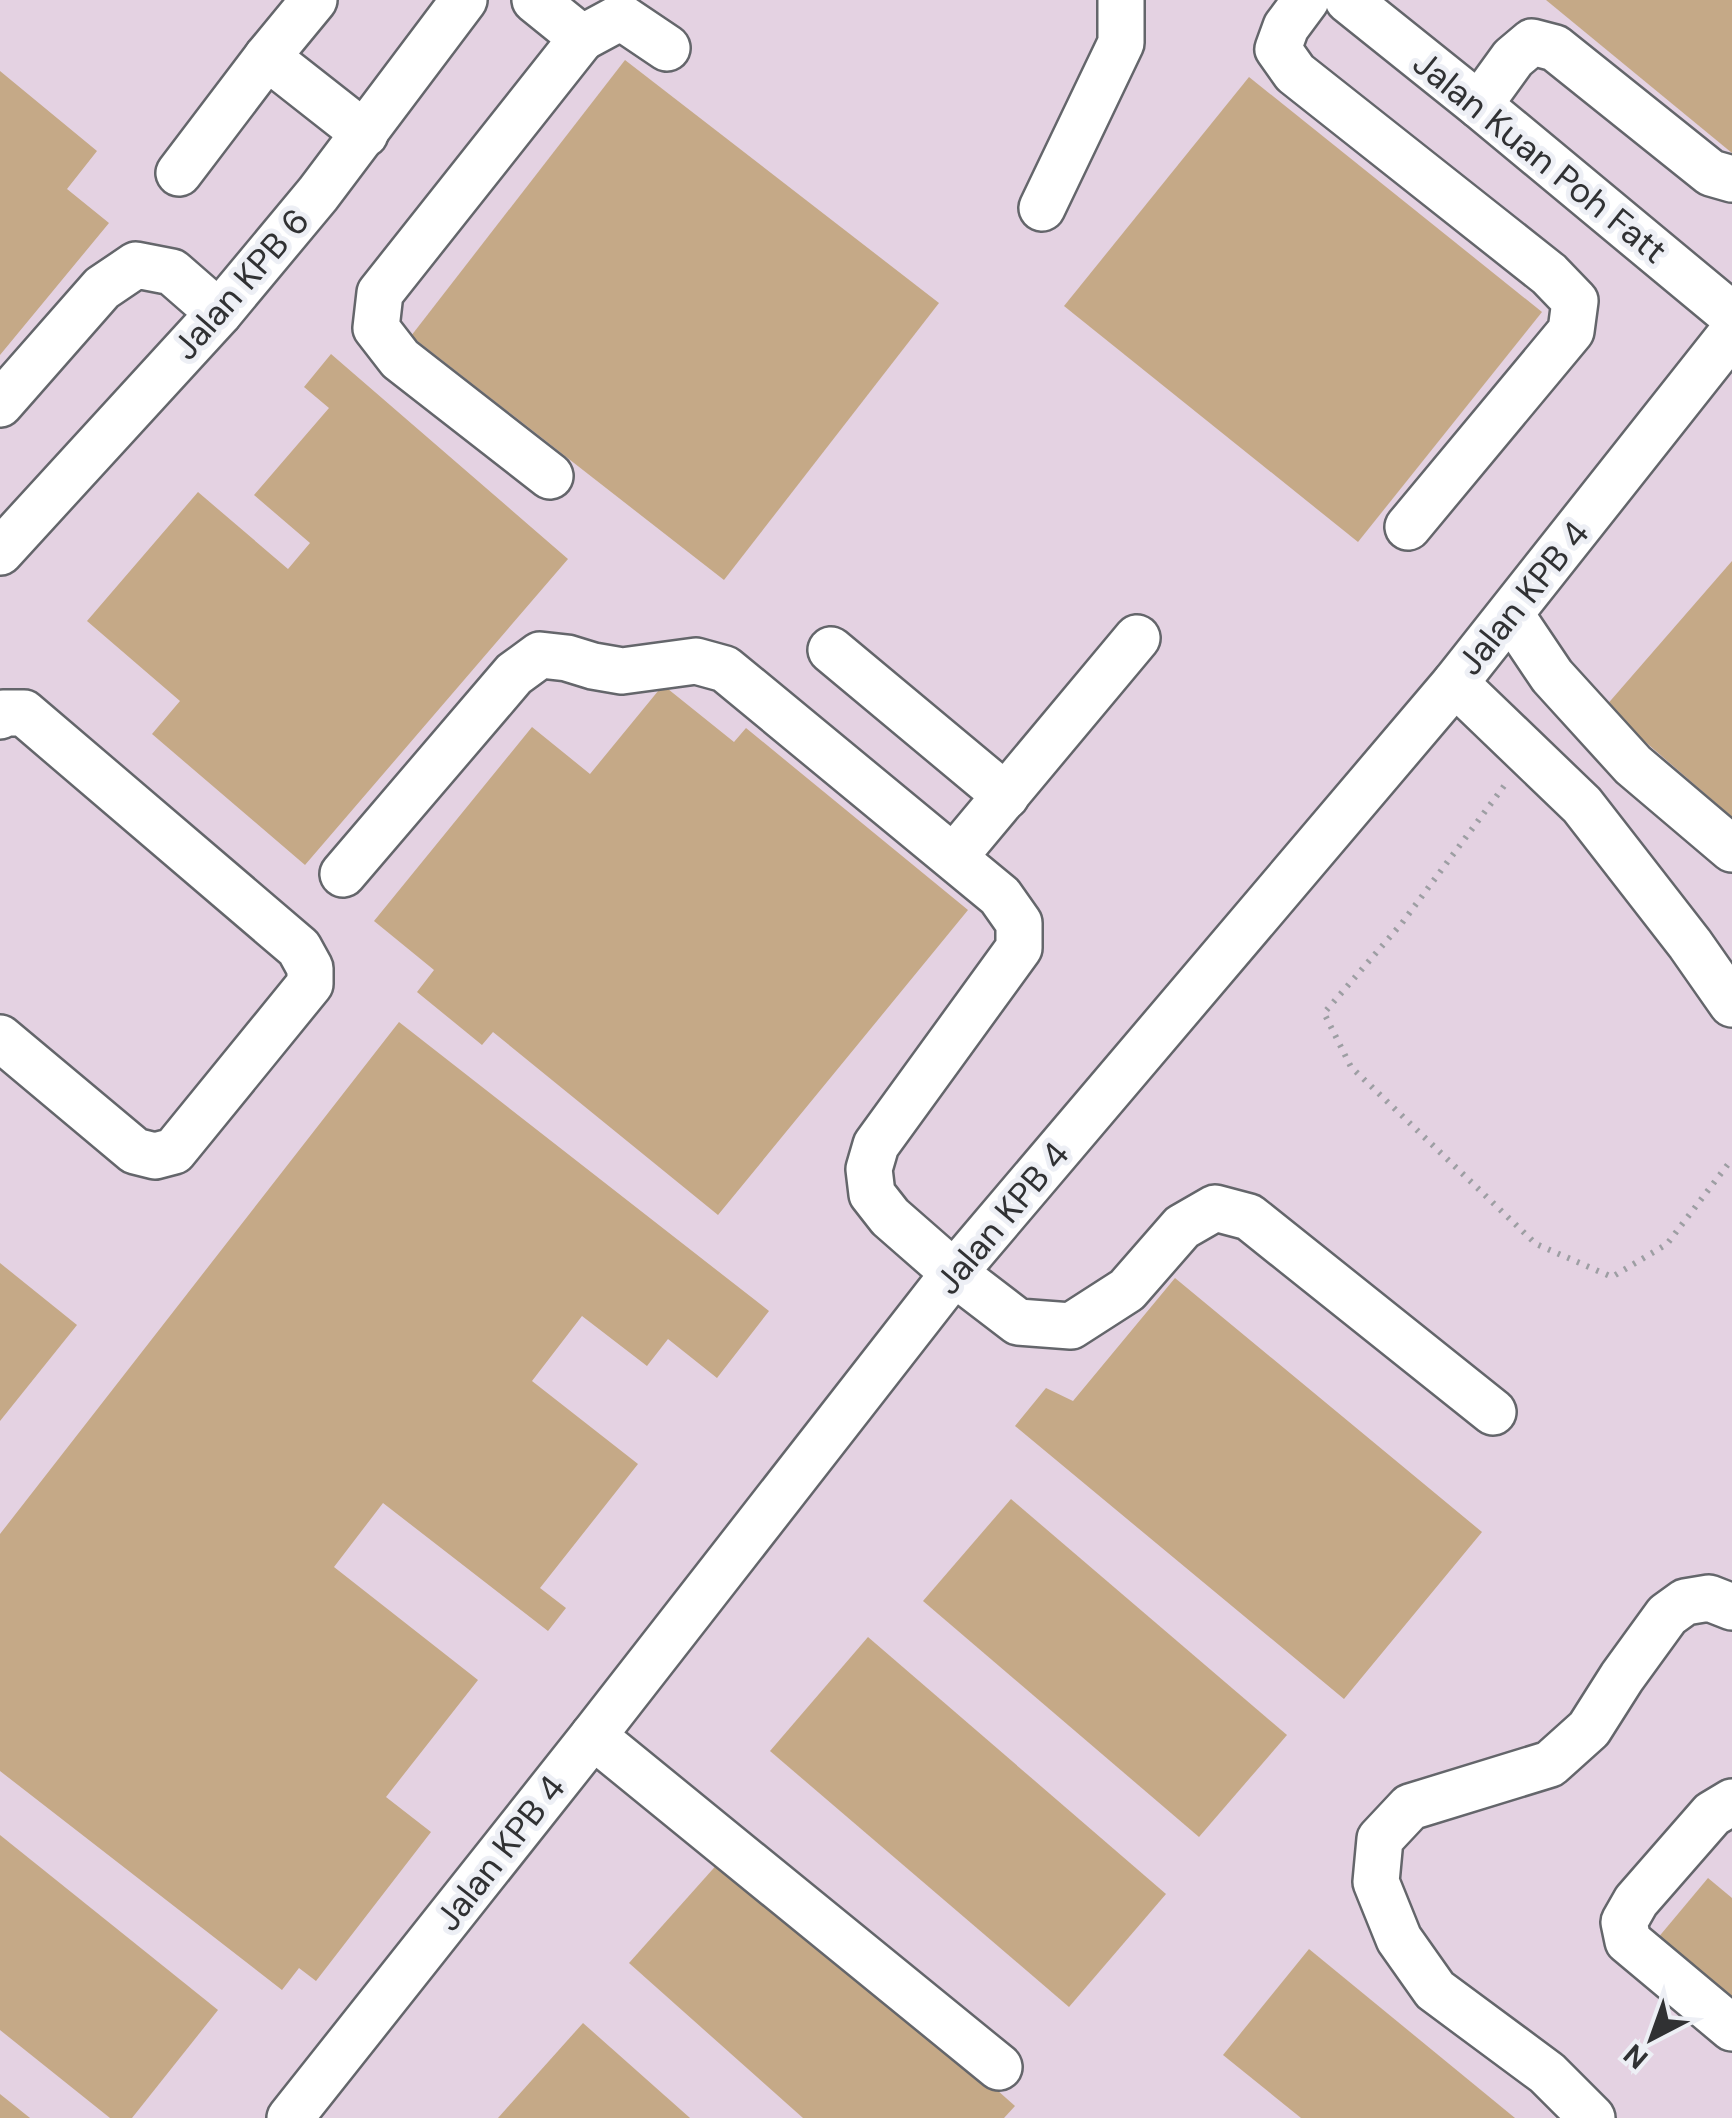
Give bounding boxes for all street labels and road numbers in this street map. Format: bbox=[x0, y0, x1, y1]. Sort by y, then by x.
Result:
street label: Jalan Kuan Poh Fatt bbox=[1403, 40, 1677, 274]
street label: Jalan KPB 6 bbox=[163, 199, 319, 369]
street label: Jalan KPB 4 bbox=[1447, 512, 1599, 684]
street label: Jalan KPB 4 bbox=[925, 1132, 1079, 1304]
street label: Jalan KPB 4 bbox=[425, 1766, 575, 1940]

